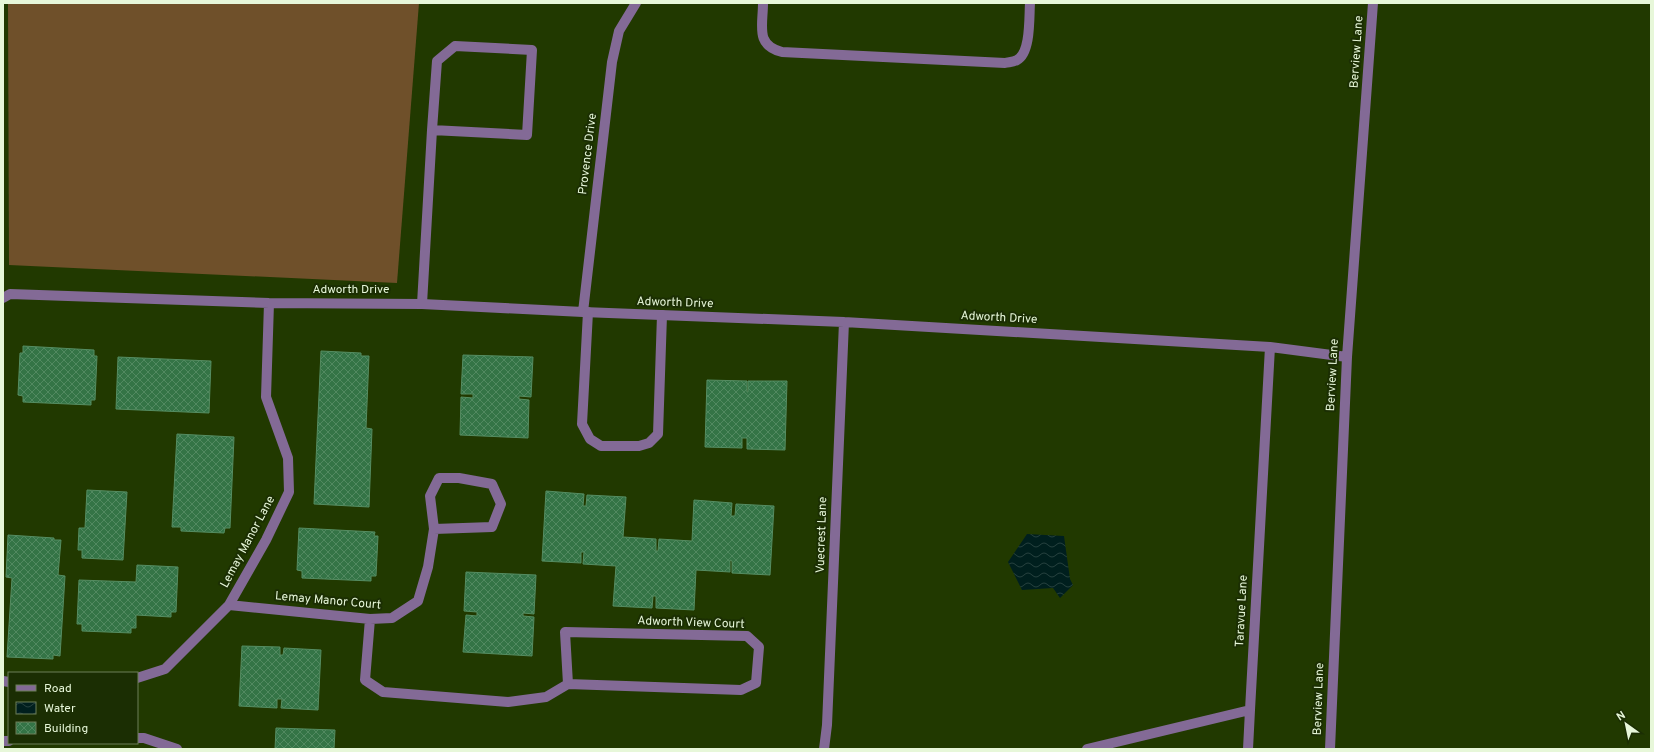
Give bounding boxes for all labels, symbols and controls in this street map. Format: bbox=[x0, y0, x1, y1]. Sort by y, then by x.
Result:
street label: Berview Lane bbox=[1346, 15, 1368, 89]
street label: Provence Drive bbox=[575, 112, 601, 196]
street label: Adworth Drive bbox=[312, 282, 390, 298]
street label: Adworth Drive bbox=[636, 294, 714, 312]
street label: Adworth Drive bbox=[960, 308, 1038, 328]
street label: Berview Lane bbox=[1323, 338, 1343, 412]
street label: Lemay Manor Lane bbox=[217, 493, 279, 591]
street label: Vuecrest Lane bbox=[813, 496, 831, 574]
street label: Taravue Lane bbox=[1232, 575, 1252, 647]
street label: Lemay Manor Court bbox=[274, 588, 382, 614]
street label: Adworth View Court bbox=[637, 613, 745, 633]
street label: Berview Lane bbox=[1310, 662, 1328, 736]
legend bbox=[8, 672, 138, 744]
text: Road bbox=[44, 681, 72, 697]
text: Water bbox=[44, 701, 76, 717]
north arrow bbox=[1606, 704, 1646, 744]
text: N bbox=[1614, 708, 1628, 724]
text: Building bbox=[44, 721, 88, 737]

